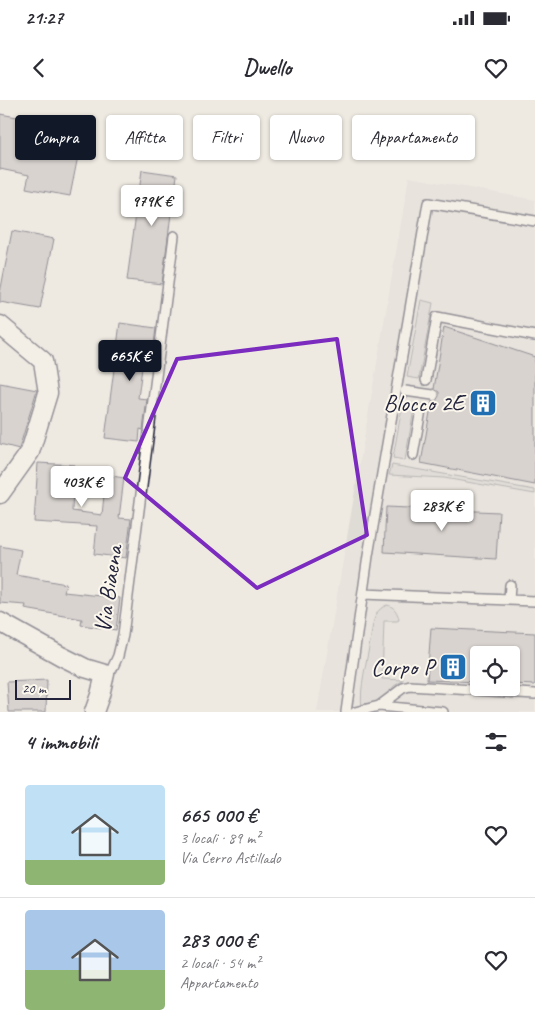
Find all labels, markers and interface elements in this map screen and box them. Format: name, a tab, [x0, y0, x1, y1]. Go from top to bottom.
text: 21:27	[25, 6, 63, 30]
icon: back	[25, 54, 53, 82]
text: Dwello	[244, 54, 291, 82]
icon: heart	[482, 54, 510, 82]
chip: Compra	[15, 115, 96, 160]
chip: Affitta	[106, 115, 183, 160]
chip: Filtri	[193, 115, 260, 160]
chip: Nuovo	[270, 115, 342, 160]
chip: Appartamento	[352, 115, 475, 160]
pin: 979K €	[111, 184, 193, 227]
text: 979K €	[132, 191, 172, 211]
pin: 665K €	[89, 340, 171, 382]
text: 665K €	[109, 346, 151, 366]
place label: Blocco 2E	[384, 388, 467, 418]
building icon: Blocco 2E	[468, 388, 498, 418]
pin: 403K €	[41, 466, 123, 508]
text: 403K €	[62, 472, 102, 492]
pin: 283K €	[401, 490, 483, 532]
text: 283K €	[422, 496, 462, 516]
street label: Via Biaena	[87, 542, 129, 634]
map controls	[470, 646, 520, 696]
button: locate	[470, 646, 520, 696]
place label: Corpo P	[371, 652, 437, 682]
building icon: Corpo P	[438, 652, 468, 682]
scale bar	[15, 677, 71, 700]
text: 20 m	[22, 680, 46, 697]
icon: filters	[482, 728, 510, 756]
text: 4 immobili	[25, 729, 97, 755]
text: 665 000 €	[180, 802, 257, 828]
icon: home	[65, 805, 125, 865]
icon: heart	[482, 821, 510, 849]
text: 3 locali · 89 m²	[180, 828, 260, 848]
text: Via Cerro Astillado	[180, 848, 281, 868]
text: 283 000 €	[180, 927, 256, 953]
icon: home	[65, 930, 125, 990]
icon: heart	[482, 946, 510, 974]
text: 2 locali · 54 m²	[180, 953, 260, 973]
text: Appartamento	[180, 973, 258, 993]

